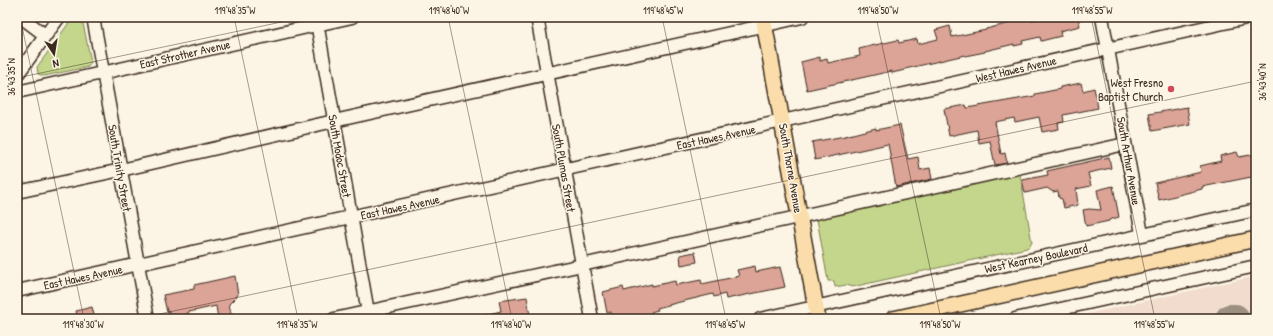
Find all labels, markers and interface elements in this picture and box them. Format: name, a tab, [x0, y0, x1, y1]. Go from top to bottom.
text: 119°48'35"W	[215, 4, 256, 17]
text: 119°48'40"W	[429, 4, 470, 17]
text: 119°48'45"W	[643, 4, 684, 17]
text: 119°48'50"W	[858, 4, 899, 17]
text: 119°48'55"W	[1072, 4, 1113, 17]
north arrow	[34, 34, 74, 74]
street label: East Strother Avenue	[138, 35, 232, 73]
street label: West Hawes Avenue	[974, 51, 1058, 87]
text: N	[52, 56, 60, 71]
text: 36°43'35"N	[5, 58, 18, 96]
text: 36°43'40"N	[1256, 63, 1269, 101]
place label: West Fresno Baptist Church	[1098, 74, 1163, 105]
marker: West Fresno Baptist Church	[1166, 84, 1176, 94]
street label: South Modoc Street	[324, 113, 356, 200]
street label: South Arthur Avenue	[1113, 116, 1145, 207]
street label: East Hawes Avenue	[675, 120, 757, 154]
street label: South Thorne Avenue	[775, 122, 807, 214]
street label: South Trinity Street	[104, 123, 136, 214]
street label: South Plumas Street	[548, 123, 580, 214]
street label: East Hawes Avenue	[359, 190, 441, 224]
street label: West Kearney Boulevard	[983, 239, 1089, 277]
street label: East Hawes Avenue	[42, 260, 124, 294]
text: 119°48'30"W	[62, 318, 104, 331]
text: 119°48'35"W	[277, 318, 318, 331]
text: 119°48'40"W	[491, 318, 532, 331]
text: 119°48'45"W	[705, 318, 746, 331]
text: 119°48'50"W	[920, 318, 961, 331]
text: 119°48'55"W	[1134, 318, 1175, 331]

